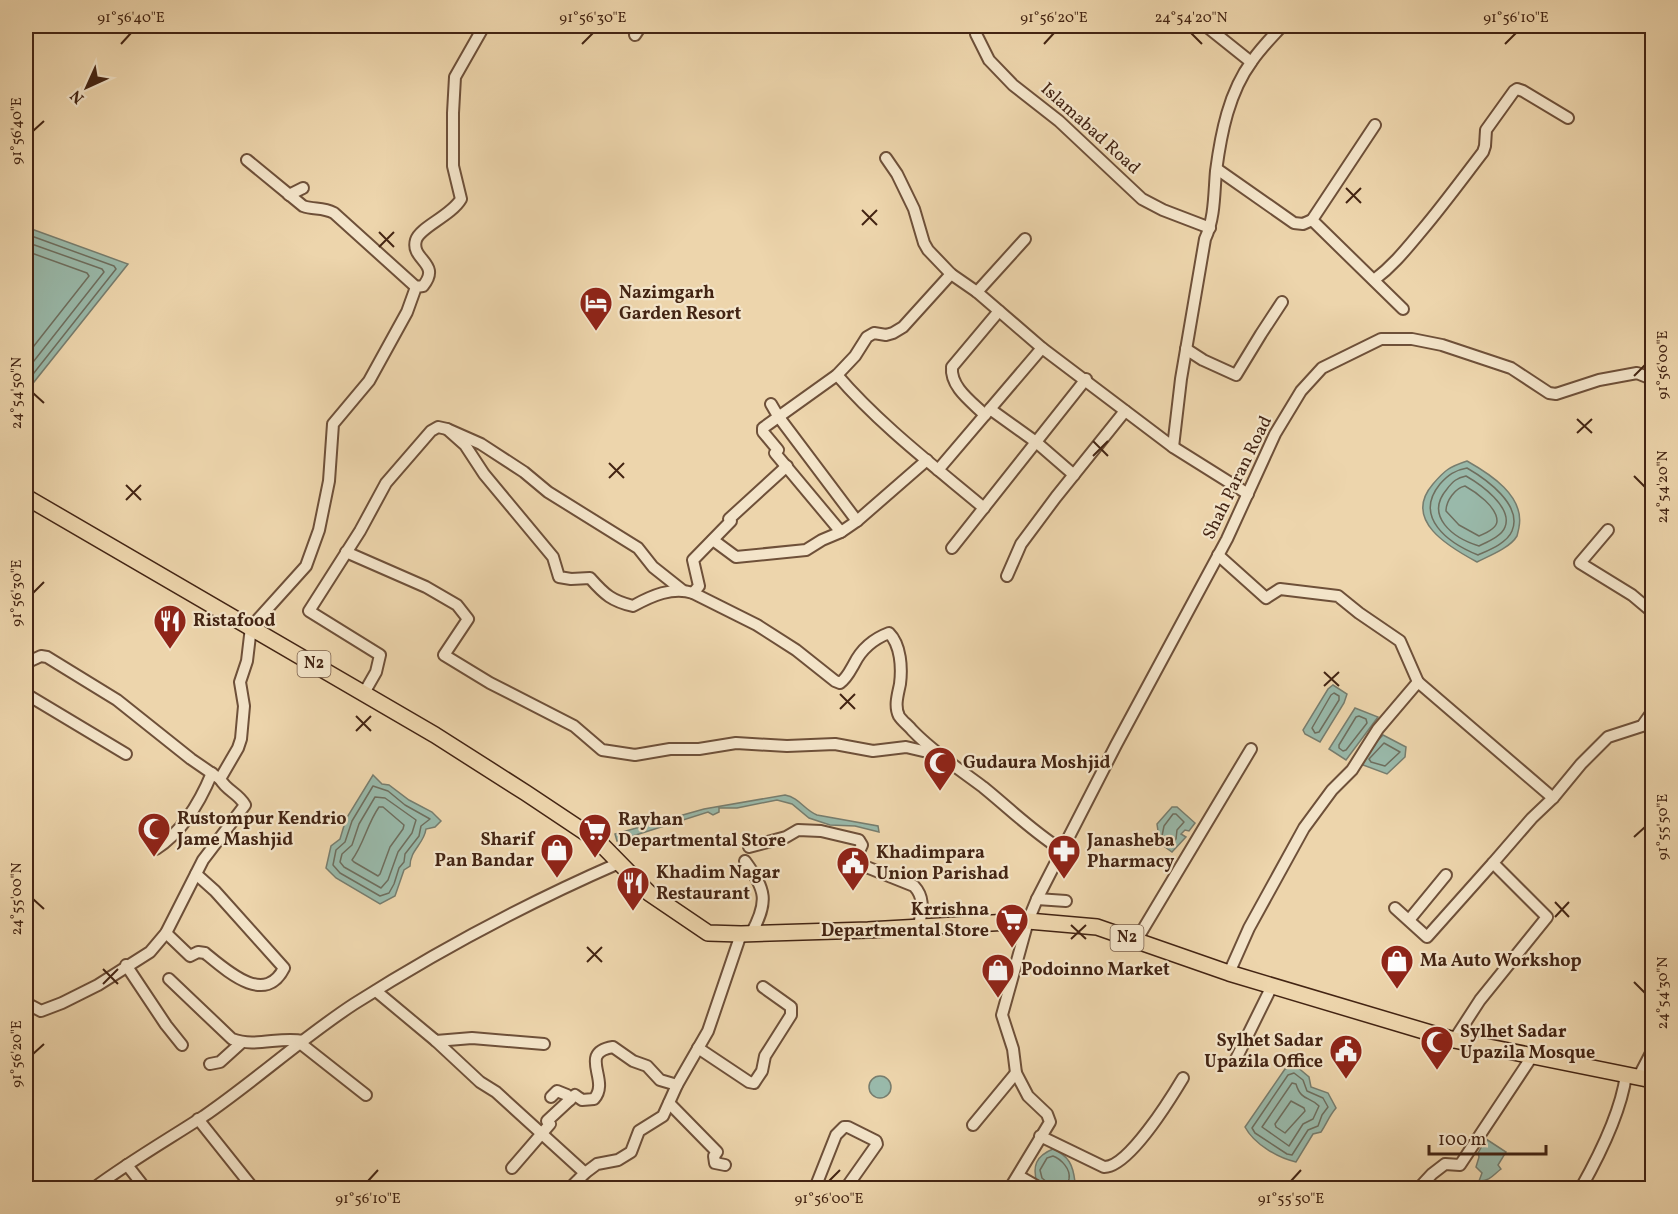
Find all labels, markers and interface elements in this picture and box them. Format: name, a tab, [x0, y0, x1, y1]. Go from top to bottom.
text: 91°56'40"E	[97, 8, 165, 29]
text: 91°56'30"E	[559, 8, 627, 29]
text: 91°56'20"E	[1020, 8, 1088, 29]
text: 24°54'20"N	[1154, 8, 1228, 29]
text: 91°56'10"E	[1483, 8, 1549, 29]
north arrow	[57, 57, 117, 117]
street label: Islamabad Road	[1035, 77, 1145, 181]
text: N	[66, 84, 90, 108]
text: 91°56'40"E	[7, 97, 28, 165]
place label: Nazimgarh Garden Resort	[619, 281, 741, 327]
hotel icon: Nazimgarh Garden Resort	[578, 285, 614, 332]
text: 91°56'00"E	[1653, 331, 1674, 399]
text: 24°54'50"N	[7, 357, 28, 429]
street label: Shah Paran Road	[1197, 412, 1279, 544]
text: 24°54'20"N	[1653, 450, 1674, 524]
text: 91°56'30"E	[7, 559, 28, 627]
restaurant icon: Ristafood	[152, 603, 188, 650]
place label: Ristafood	[193, 609, 275, 634]
road number: N2	[298, 651, 330, 677]
mosque icon: Gudaura Moshjid	[922, 745, 958, 792]
place label: Gudaura Moshjid	[963, 751, 1111, 776]
text: 91°55'50"E	[1653, 794, 1674, 860]
place label: Rustompur Kendrio Jame Mashjid	[176, 807, 347, 853]
place label: Rayhan Departmental Store	[618, 808, 786, 854]
mosque icon: Rustompur Kendrio Jame Mashjid	[136, 811, 172, 858]
supermarket icon: Rayhan Departmental Store	[577, 812, 613, 859]
place label: Sharif Pan Bandar	[434, 828, 536, 874]
place label: Janasheba Pharmacy	[1086, 829, 1175, 875]
shop icon: Sharif Pan Bandar	[539, 832, 575, 879]
pharmacy icon: Janasheba Pharmacy	[1046, 833, 1082, 880]
place label: Khadimpara Union Parishad	[876, 841, 1009, 887]
public building icon: Khadimpara Union Parishad	[835, 845, 871, 892]
place label: Khadim Nagar Restaurant	[656, 861, 781, 907]
text: 24°55'00"N	[7, 862, 28, 936]
restaurant icon: Khadim Nagar Restaurant	[615, 865, 651, 912]
place label: Krrishna Departmental Store	[821, 898, 989, 944]
supermarket icon: Krrishna Departmental Store	[994, 902, 1030, 949]
road number: N2	[1110, 925, 1144, 951]
shop icon: Ma Auto Workshop	[1379, 943, 1415, 990]
place label: Ma Auto Workshop	[1420, 949, 1582, 974]
shop icon: Podoinno Market	[980, 952, 1016, 999]
text: 24°54'30"N	[1653, 957, 1674, 1029]
place label: Podoinno Market	[1021, 958, 1170, 983]
text: 91°56'20"E	[7, 1020, 28, 1088]
place label: Sylhet Sadar Upazila Mosque	[1460, 1020, 1595, 1066]
mosque icon: Sylhet Sadar Upazila Mosque	[1419, 1024, 1455, 1071]
place label: Sylhet Sadar Upazila Office	[1204, 1029, 1323, 1075]
public building icon: Sylhet Sadar Upazila Office	[1328, 1033, 1364, 1080]
scale bar	[1429, 1118, 1546, 1156]
text: 100 m	[1438, 1128, 1487, 1153]
text: 91°56'10"E	[335, 1189, 401, 1210]
text: 91°56'00"E	[795, 1189, 863, 1210]
text: 91°55'50"E	[1258, 1189, 1324, 1210]

